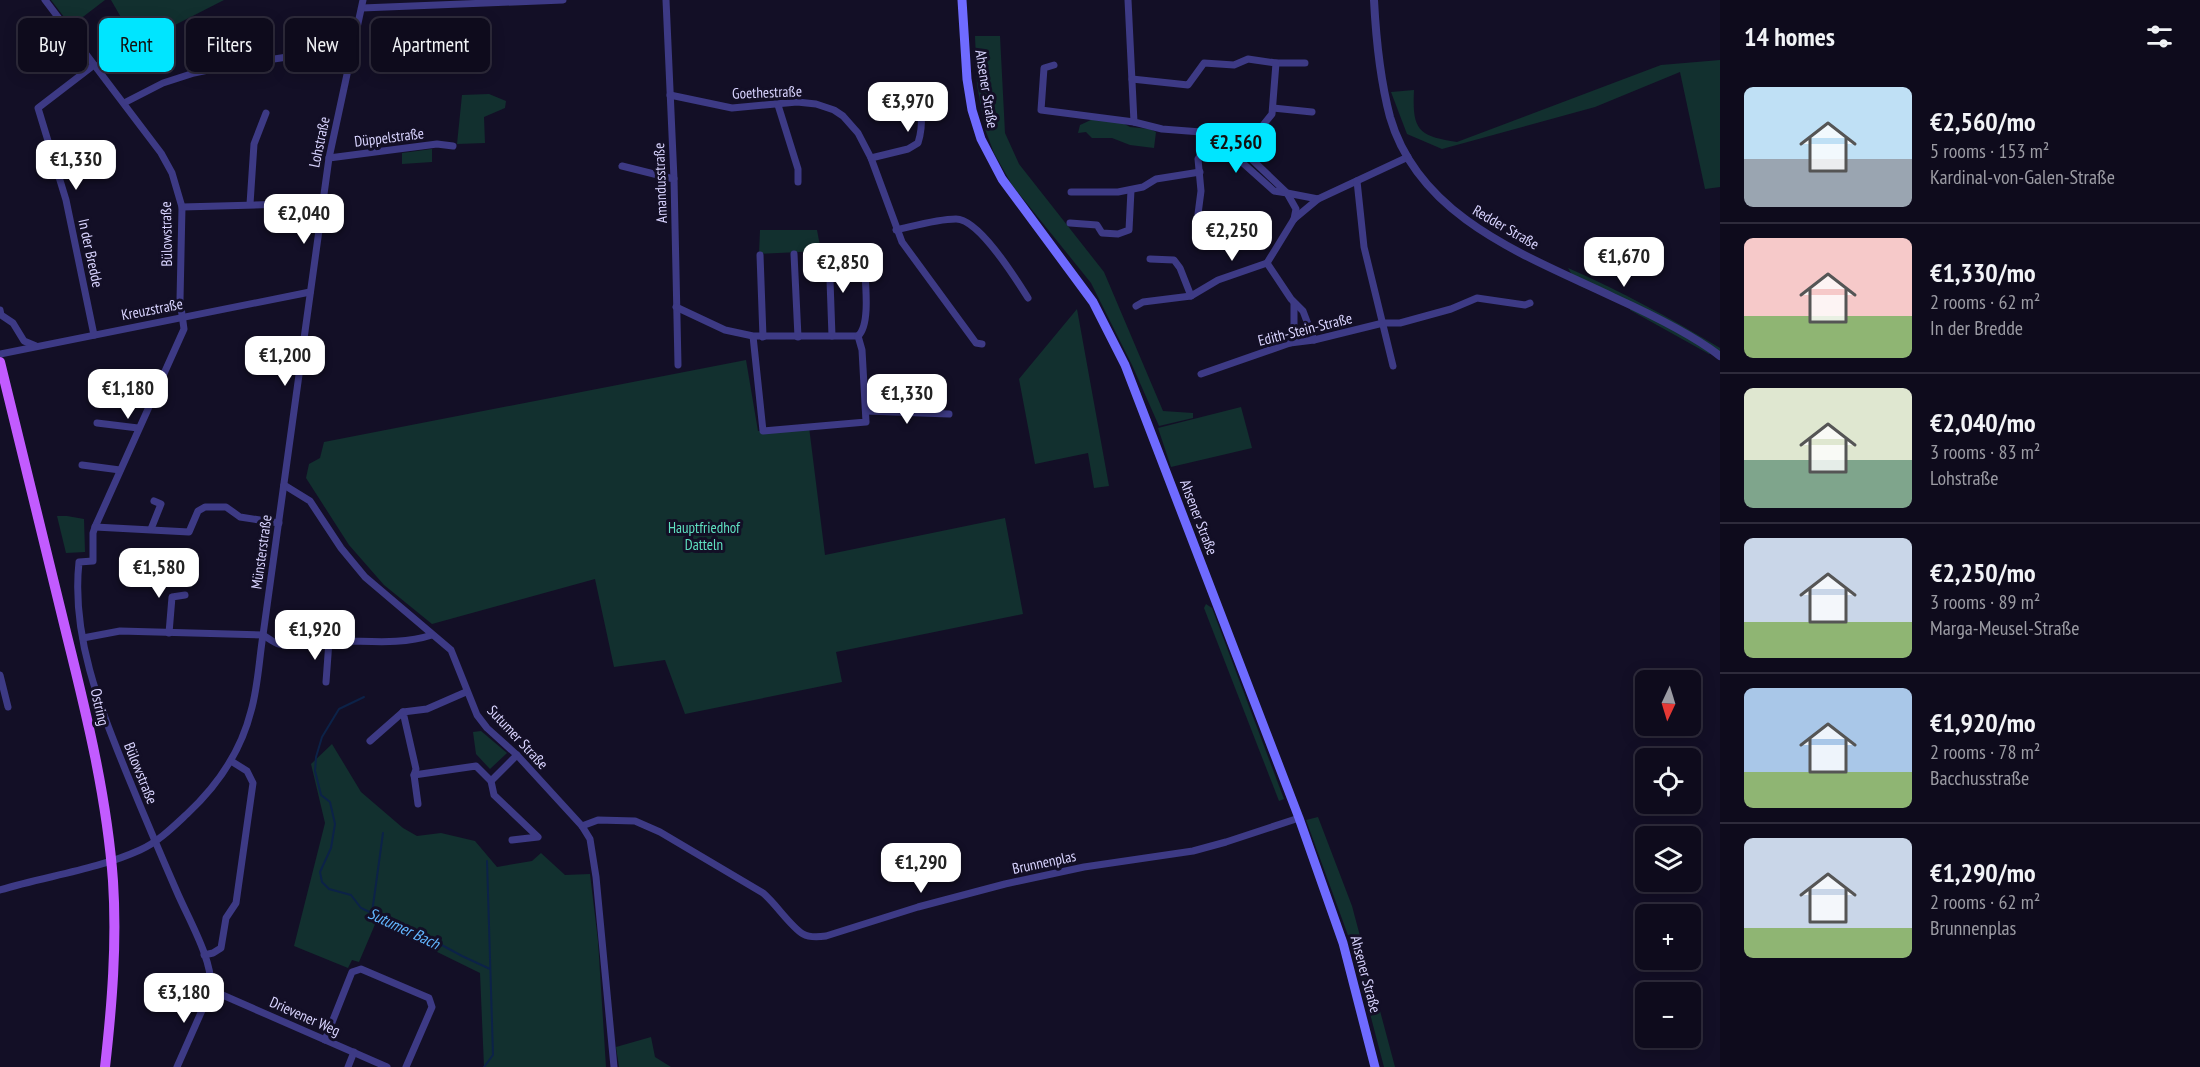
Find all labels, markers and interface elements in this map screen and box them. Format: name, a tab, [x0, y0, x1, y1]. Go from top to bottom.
chip: Buy	[18, 18, 87, 72]
chip: Rent	[99, 18, 174, 72]
chip: Filters	[186, 18, 273, 72]
chip: New	[285, 18, 359, 72]
chip: Apartment	[371, 18, 490, 72]
text: 14 homes	[1744, 20, 1835, 53]
icon: filters	[2143, 20, 2176, 53]
street label: Ahsener Straße	[971, 48, 1003, 130]
street label: Goethestraße	[732, 81, 802, 103]
pin: €3,970	[859, 82, 957, 133]
text: €3,970	[882, 88, 934, 114]
text: €2,560/mo	[1930, 105, 2036, 138]
icon: home	[1792, 111, 1864, 183]
street label: Lohstraße	[304, 115, 334, 169]
street label: Düppelstraße	[353, 123, 425, 151]
pin: €2,560	[1187, 123, 1285, 174]
text: €2,560	[1210, 129, 1262, 155]
text: 5 rooms · 153 m²	[1930, 138, 2049, 164]
pin: €1,330	[27, 140, 125, 191]
street label: Amandusstraße	[649, 143, 671, 223]
text: €1,330	[50, 146, 102, 172]
text: Kardinal-von-Galen-Straße	[1930, 164, 2115, 190]
pin: €2,040	[255, 194, 353, 245]
text: €2,040	[278, 200, 330, 226]
street label: Redder Straße	[1469, 200, 1543, 254]
street label: Bülowstraße	[156, 201, 176, 267]
pin: €2,250	[1183, 211, 1281, 262]
street label: In der Bredde	[74, 217, 108, 289]
text: €2,250	[1206, 217, 1258, 243]
pin: €1,670	[1575, 237, 1673, 288]
pin: €2,850	[794, 243, 892, 294]
text: €1,670	[1598, 243, 1650, 269]
text: €2,850	[817, 249, 869, 275]
text: €1,330/mo	[1930, 256, 2036, 289]
icon: home	[1792, 262, 1864, 334]
text: 2 rooms · 62 m²	[1930, 289, 2040, 315]
street label: Kreuzstraße	[120, 294, 184, 324]
street label: Edith-Stein-Straße	[1256, 308, 1354, 350]
text: In der Bredde	[1930, 315, 2023, 341]
pin: €1,200	[236, 336, 334, 387]
text: €1,200	[259, 342, 311, 368]
pin: €1,180	[79, 369, 177, 420]
pin: €1,330	[858, 374, 956, 425]
text: €1,180	[102, 375, 154, 401]
text: €1,330	[881, 380, 933, 406]
text: €2,040/mo	[1930, 406, 2036, 439]
icon: home	[1792, 412, 1864, 484]
text: 3 rooms · 83 m²	[1930, 439, 2040, 465]
text: Lohstraße	[1930, 465, 1999, 491]
street label: Ahsener Straße	[1176, 477, 1222, 557]
street label: Münsterstraße	[246, 514, 276, 590]
park label: Hauptfriedhof Datteln	[668, 518, 741, 554]
pin: €1,580	[110, 548, 208, 599]
text: €1,580	[133, 554, 185, 580]
text: €2,250/mo	[1930, 556, 2036, 589]
icon: home	[1792, 562, 1864, 634]
text: 3 rooms · 89 m²	[1930, 589, 2040, 615]
pin: €1,920	[266, 610, 364, 661]
text: Marga-Meusel-Straße	[1930, 615, 2079, 641]
text: €1,920	[289, 616, 341, 642]
north arrow	[1635, 670, 1701, 736]
map controls	[1635, 670, 1701, 1048]
street label: Ostring	[86, 686, 114, 728]
street label: Sutumer Straße	[483, 701, 553, 773]
text: €1,920/mo	[1930, 706, 2036, 739]
icon: home	[1792, 712, 1864, 784]
street label: Bülowstraße	[120, 739, 162, 807]
text: 2 rooms · 78 m²	[1930, 739, 2040, 765]
button: locate	[1635, 748, 1701, 814]
text: Bacchusstraße	[1930, 765, 2029, 791]
button: layers	[1635, 826, 1701, 892]
pin: €1,290	[872, 843, 970, 894]
street label: Brunnenplas	[1010, 846, 1078, 878]
text: €1,290	[895, 849, 947, 875]
text: €1,290/mo	[1930, 856, 2036, 889]
icon: home	[1792, 862, 1864, 934]
text: 2 rooms · 62 m²	[1930, 889, 2040, 915]
water label: Sutumer Bach	[365, 903, 444, 954]
button: +	[1635, 904, 1701, 970]
text: Brunnenplas	[1930, 915, 2016, 941]
street label: Ahsener Straße	[1347, 933, 1385, 1015]
pin: €3,180	[135, 973, 233, 1024]
text: €3,180	[158, 979, 210, 1005]
button: −	[1635, 982, 1701, 1048]
street label: Drievener Weg	[267, 992, 343, 1040]

